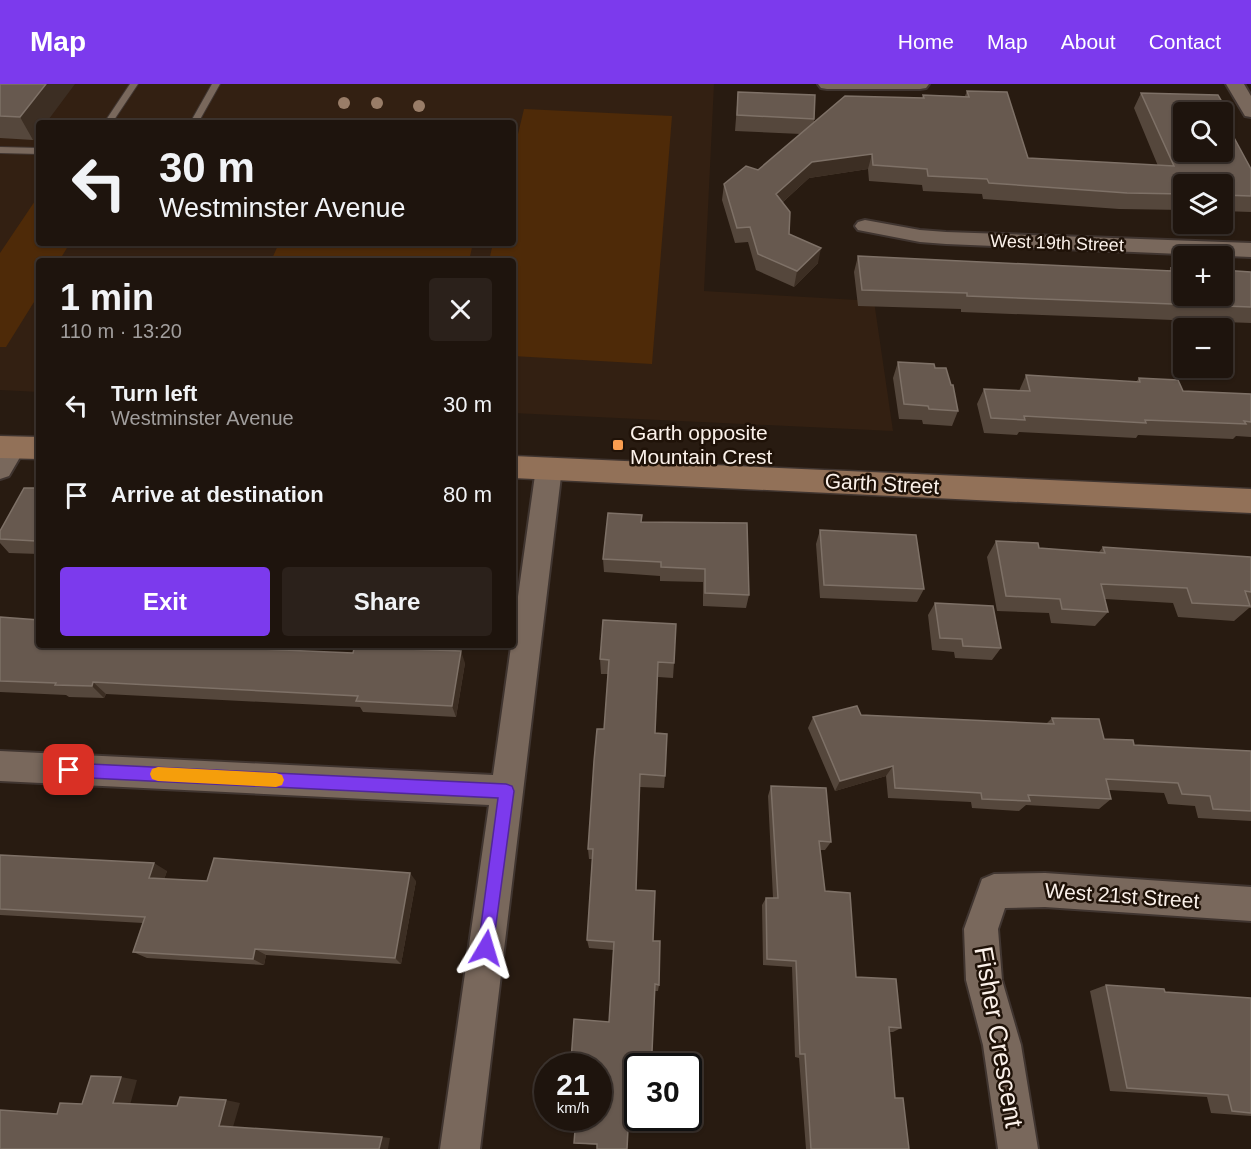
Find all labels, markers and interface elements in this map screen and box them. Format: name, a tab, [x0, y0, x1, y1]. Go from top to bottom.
text: Map	[30, 26, 86, 57]
text: Home	[898, 30, 954, 53]
text: Map	[987, 30, 1028, 53]
text: About	[1061, 30, 1116, 53]
text: Contact	[1149, 30, 1221, 53]
map controls	[1173, 102, 1233, 378]
button: search	[1173, 102, 1233, 162]
icon: left	[60, 144, 138, 222]
text: 30 m	[159, 144, 255, 191]
button: layers	[1173, 174, 1233, 234]
text: Westminster Avenue	[159, 193, 406, 223]
street label: West 19th Street	[990, 231, 1124, 255]
button: +	[1173, 246, 1233, 306]
text: 1 min	[60, 277, 154, 318]
button: close	[429, 278, 492, 341]
button: −	[1173, 318, 1233, 378]
text: 110 m · 13:20	[60, 320, 182, 342]
text: Turn left	[111, 381, 197, 406]
icon: left	[60, 389, 93, 422]
text: 30 m	[443, 392, 492, 417]
text: Westminster Avenue	[111, 407, 294, 429]
place label: Garth opposite Mountain Crest	[630, 421, 773, 468]
marker: Garth opposite Mountain Crest	[611, 438, 625, 452]
street label: Garth Street	[824, 469, 940, 498]
icon: arrive	[60, 479, 93, 512]
text: Arrive at destination	[111, 482, 324, 507]
text: 80 m	[443, 482, 492, 507]
button: Exit	[60, 567, 270, 636]
button: Share	[282, 567, 492, 636]
pin	[43, 744, 94, 795]
icon: arrive	[52, 753, 85, 786]
street label: West 21st Street	[1044, 879, 1200, 912]
position arrow	[454, 916, 518, 980]
street label: Fisher Crescent	[968, 944, 1030, 1131]
speed limit sign: 30	[624, 1053, 702, 1131]
text: 21	[556, 1068, 590, 1101]
text: km/h	[557, 1099, 589, 1116]

